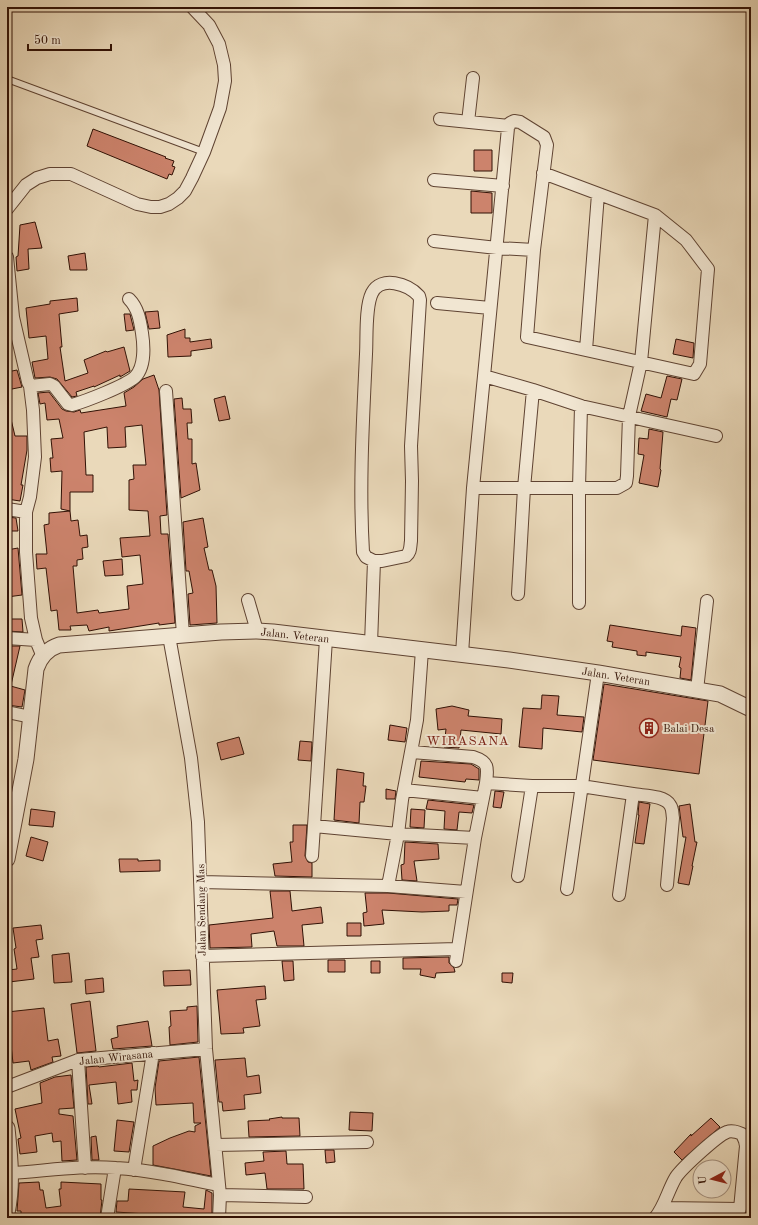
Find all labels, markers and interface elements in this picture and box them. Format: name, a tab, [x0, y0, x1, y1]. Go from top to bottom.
scale bar	[28, 26, 111, 52]
text: 50 m	[34, 34, 61, 47]
street label: Jalan. Veteran	[260, 627, 330, 646]
street label: Jalan. Veteran	[581, 667, 651, 688]
building icon: Balai Desa	[638, 717, 660, 739]
place label: Balai Desa	[663, 724, 715, 735]
district label: WIRASANA	[426, 735, 510, 748]
street label: Jalan Sendang Mas	[196, 864, 209, 956]
street label: Jalan Wirasana	[79, 1049, 154, 1068]
north arrow	[692, 1159, 732, 1199]
text: U	[698, 1175, 710, 1185]

